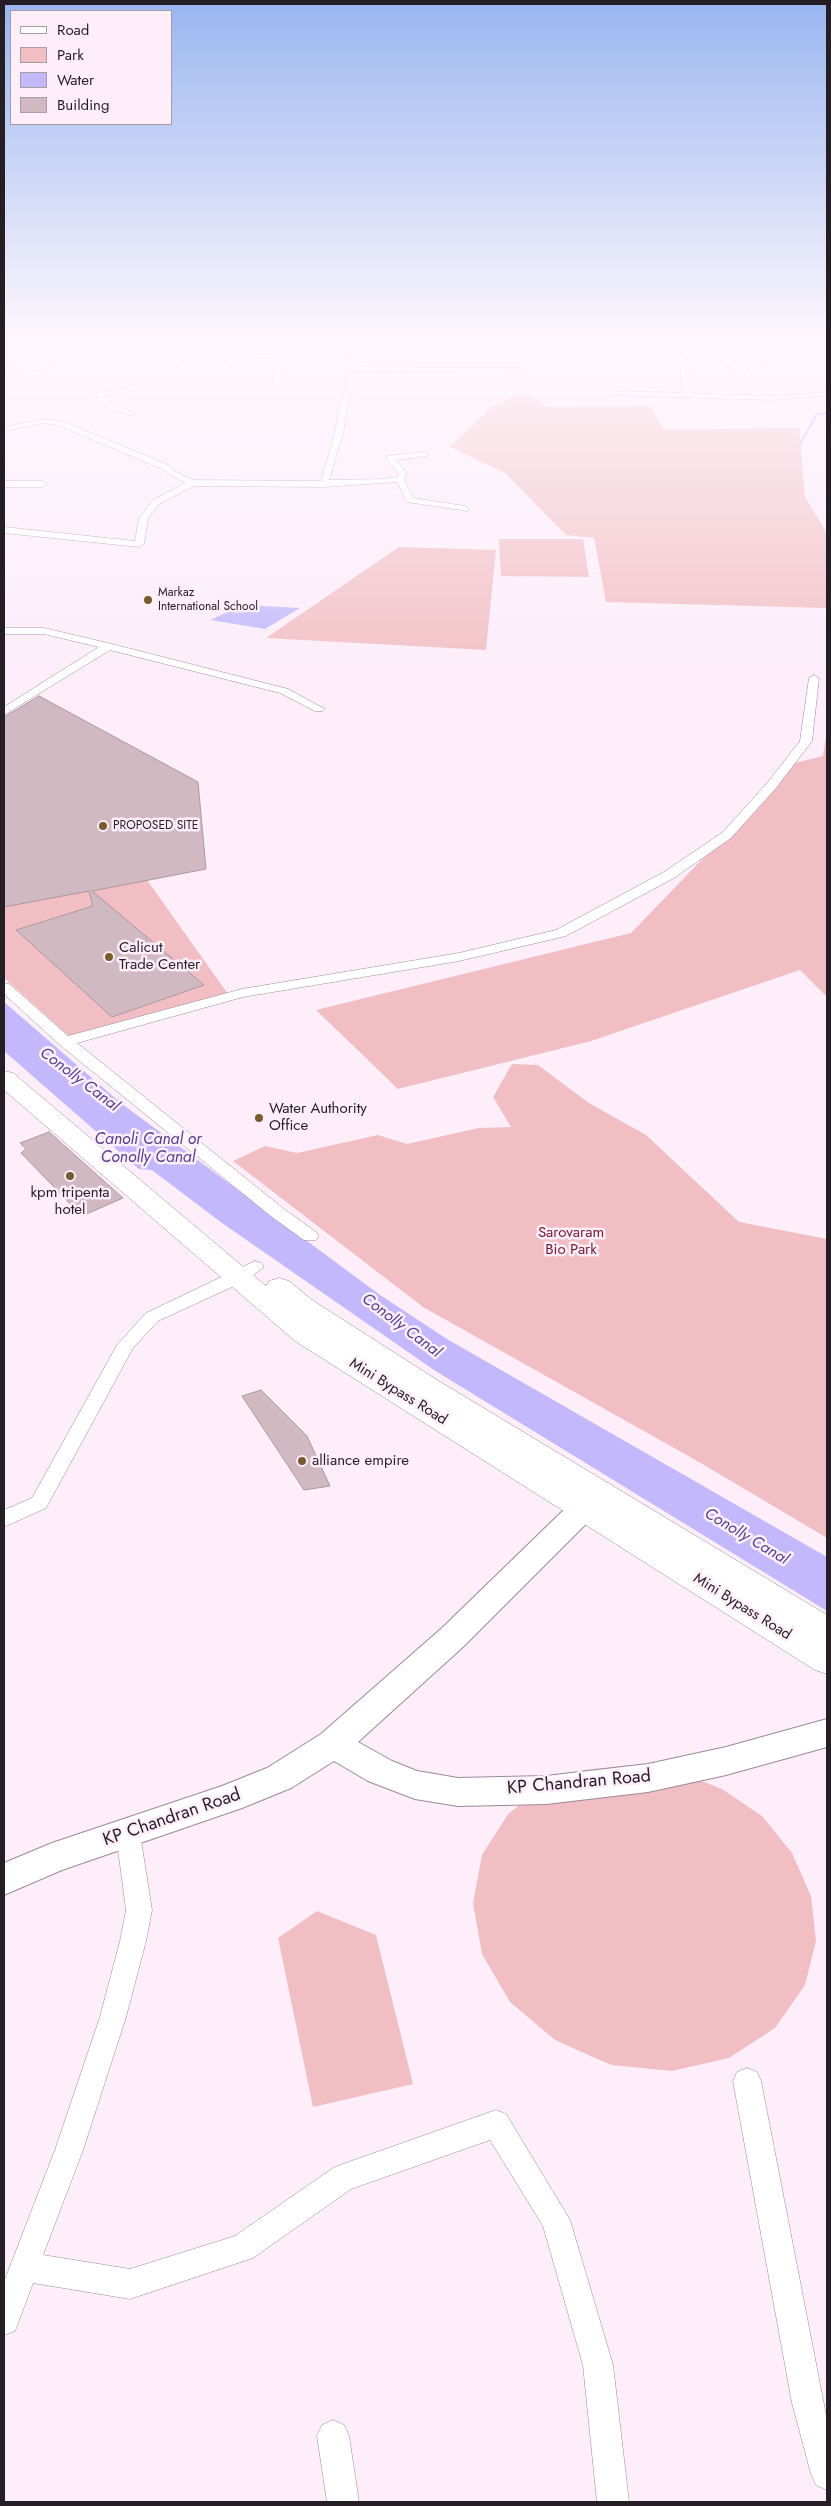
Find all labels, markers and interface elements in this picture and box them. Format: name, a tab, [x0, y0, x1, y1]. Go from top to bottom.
legend	[10, 10, 172, 125]
text: Road	[57, 19, 89, 41]
text: Park	[57, 44, 84, 66]
text: Water	[57, 69, 94, 91]
text: Building	[57, 94, 109, 116]
place label: Markaz International School	[158, 586, 258, 614]
marker: Markaz International School	[142, 594, 154, 606]
place label: PROPOSED SITE	[113, 819, 198, 833]
marker: PROPOSED SITE	[97, 820, 109, 832]
place label: Calicut Trade Center	[119, 939, 200, 974]
marker: Calicut Trade Center	[103, 951, 115, 963]
water label: Conolly Canal	[35, 1044, 123, 1116]
place label: Water Authority Office	[269, 1100, 367, 1135]
marker: Water Authority Office	[253, 1112, 265, 1124]
water label: Canoli Canal or Conolly Canal	[94, 1130, 202, 1168]
marker: kpm tripenta hotel	[64, 1170, 76, 1182]
place label: kpm tripenta hotel	[31, 1184, 109, 1219]
park label: Sarovaram Bio Park	[538, 1224, 604, 1259]
water label: Conolly Canal	[357, 1290, 445, 1362]
street label: Mini Bypass Road	[346, 1355, 450, 1429]
place label: alliance empire	[312, 1452, 409, 1470]
marker: alliance empire	[296, 1455, 308, 1467]
water label: Conolly Canal	[701, 1504, 791, 1570]
street label: Mini Bypass Road	[690, 1570, 794, 1644]
street label: KP Chandran Road	[506, 1766, 652, 1800]
street label: KP Chandran Road	[100, 1784, 244, 1852]

